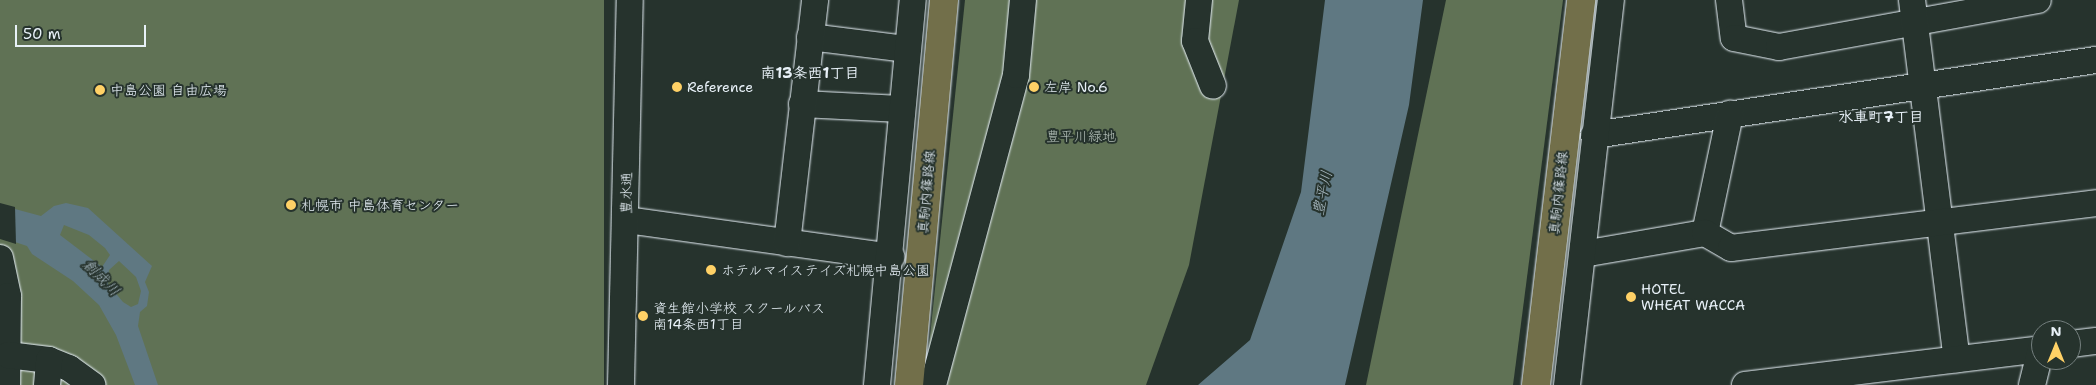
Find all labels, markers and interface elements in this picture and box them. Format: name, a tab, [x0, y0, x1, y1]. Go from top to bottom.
scale bar	[18, 15, 149, 47]
text: 50 m	[23, 24, 61, 44]
district label: 南13条西1丁目	[761, 65, 859, 83]
place label: Reference	[687, 79, 753, 95]
place label: 左岸 No.6	[1044, 79, 1108, 95]
marker: Reference	[671, 81, 683, 93]
marker: 左岸 No.6	[1028, 81, 1040, 93]
place label: 中島公園 自由広場	[110, 82, 227, 98]
marker: 中島公園 自由広場	[94, 84, 106, 96]
district label: 水車町7丁目	[1838, 109, 1924, 127]
park label: 豊平川緑地	[1046, 128, 1116, 144]
street label: 真駒内篠路線	[914, 149, 938, 235]
street label: 真駒内篠路線	[1545, 150, 1571, 236]
water label: 豊平川	[1310, 169, 1336, 217]
street label: 豊水通	[617, 172, 635, 214]
place label: 札幌市 中島体育センター	[301, 197, 460, 213]
marker: 札幌市 中島体育センター	[285, 199, 297, 211]
water label: 創成川	[79, 256, 123, 300]
place label: ホテルマイステイズ札幌中島公園	[721, 262, 931, 278]
marker: ホテルマイステイズ札幌中島公園	[705, 264, 717, 276]
place label: HOTEL WHEAT WACCA	[1641, 281, 1745, 314]
marker: HOTEL WHEAT WACCA	[1625, 291, 1637, 303]
place label: 資生館小学校 スクールバス 南14条西1丁目	[653, 300, 826, 332]
marker: 資生館小学校 スクールバス 南14条西1丁目	[637, 310, 649, 322]
north arrow	[2031, 320, 2081, 370]
text: N	[2050, 322, 2062, 340]

